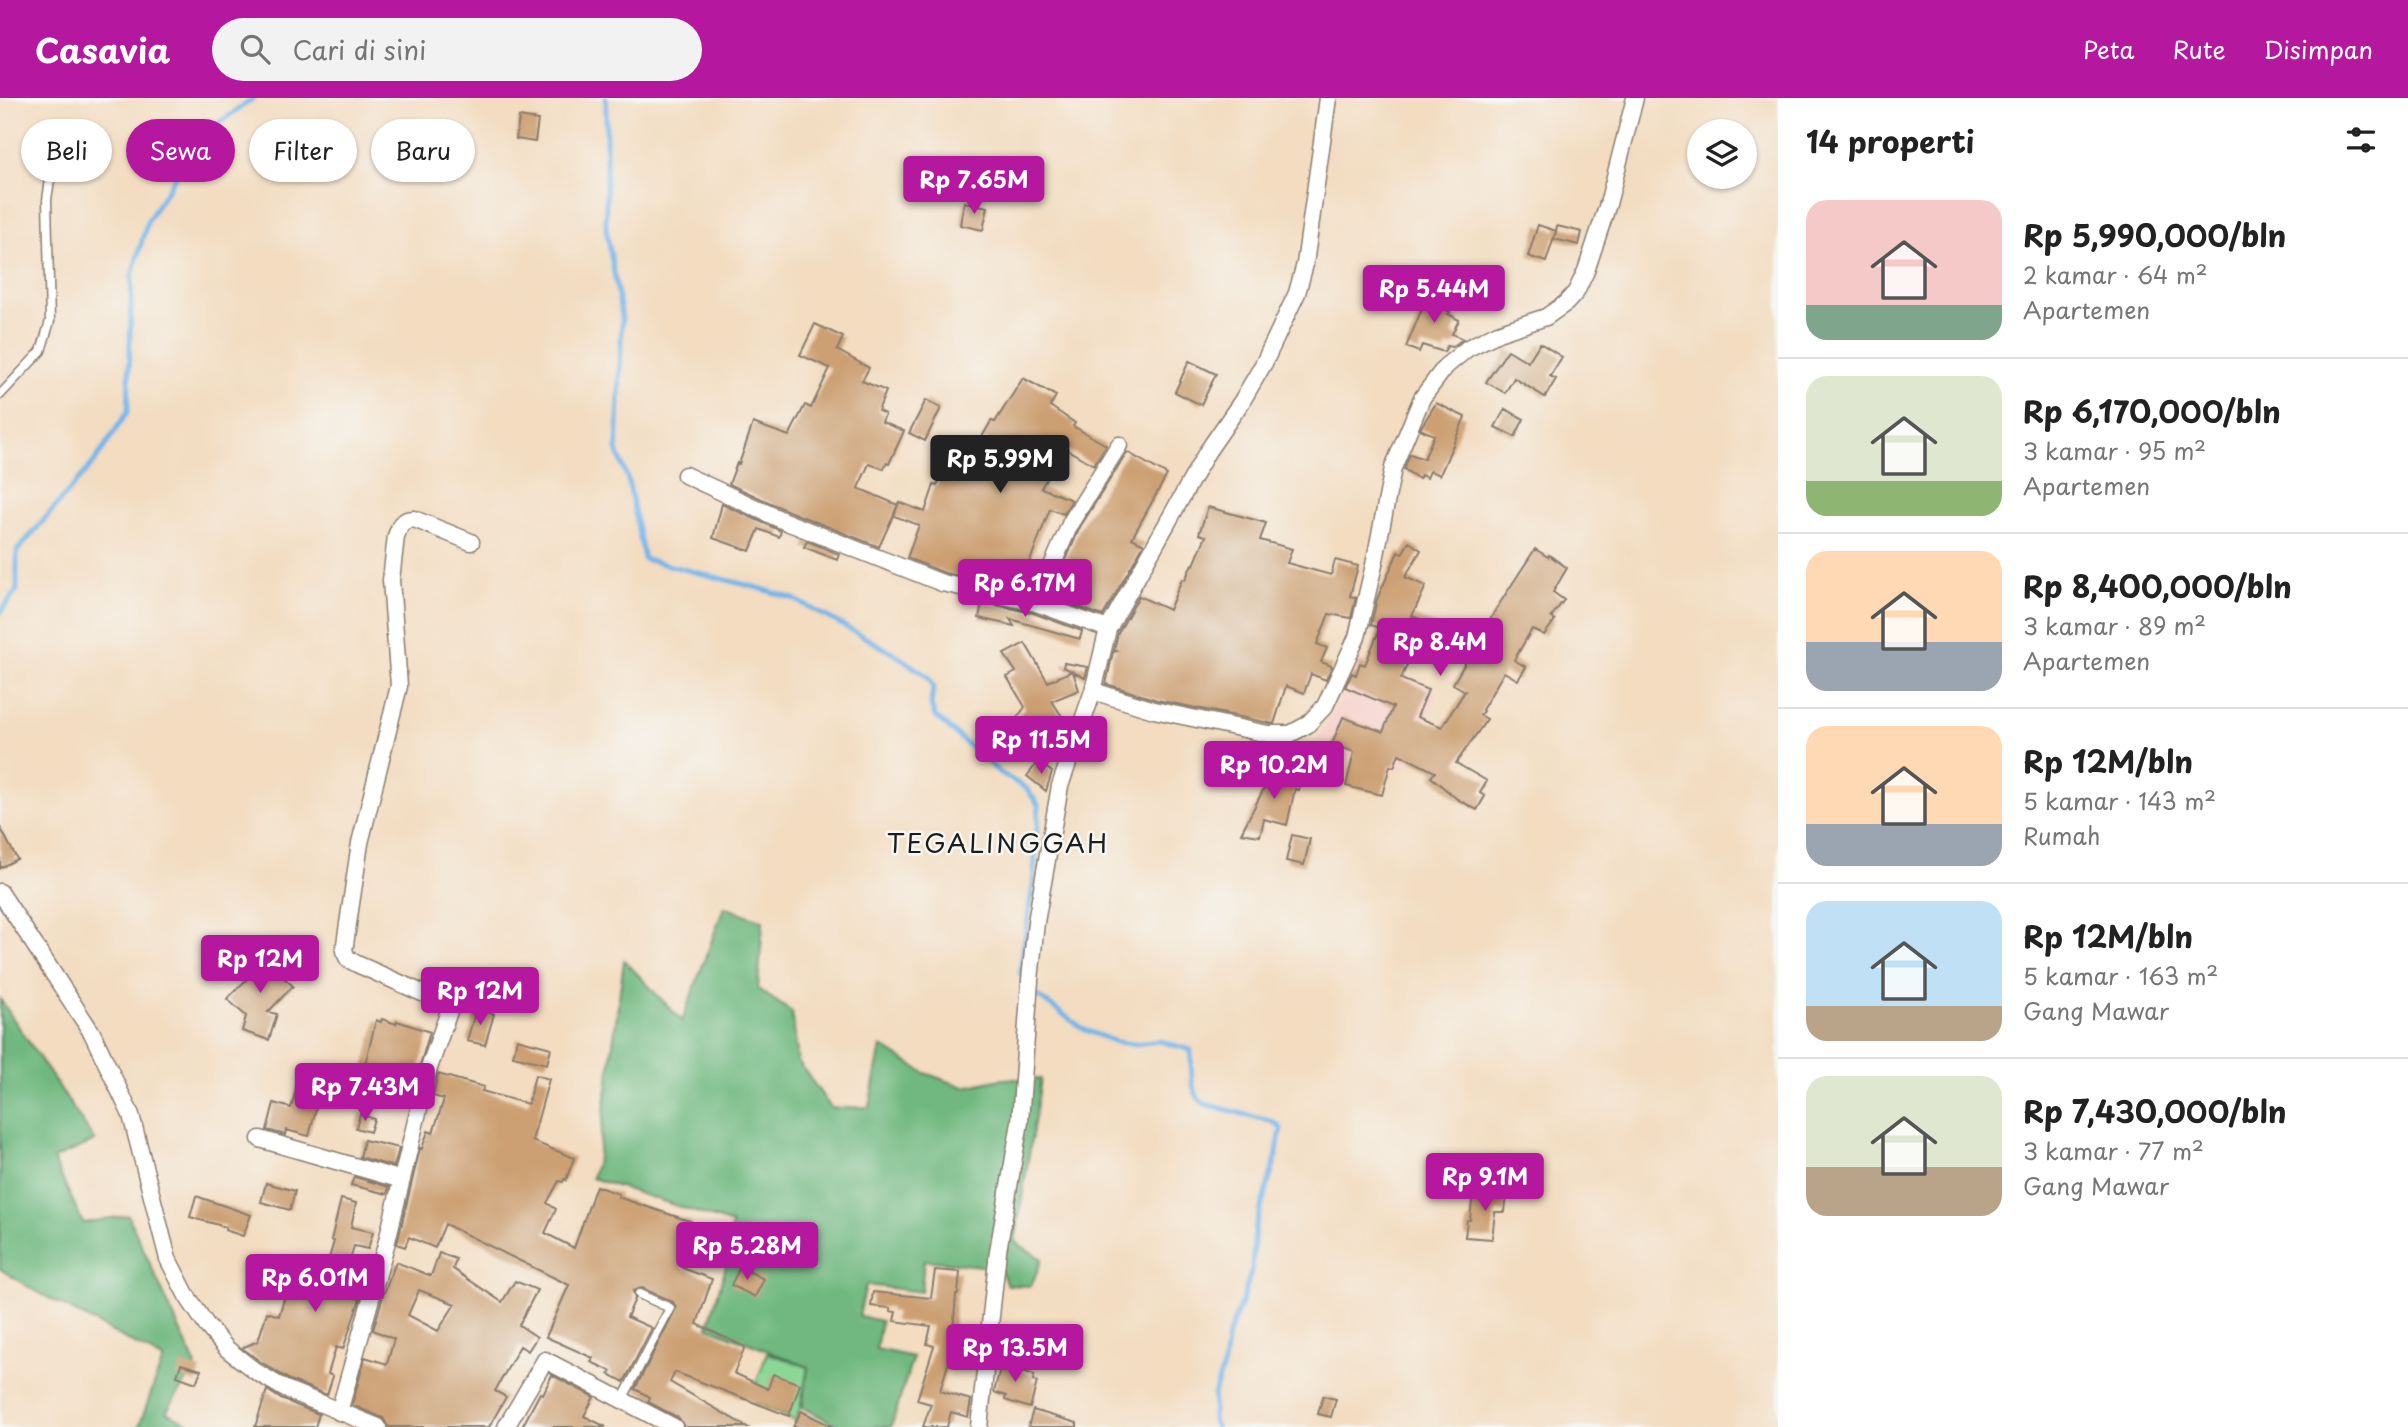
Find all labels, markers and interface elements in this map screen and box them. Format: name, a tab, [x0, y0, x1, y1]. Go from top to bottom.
search box	[212, 18, 702, 81]
text: Casavia	[35, 24, 170, 74]
icon: search	[236, 30, 274, 68]
text: Cari di sini	[292, 30, 426, 69]
text: Peta	[2083, 31, 2135, 67]
text: Rute	[2173, 31, 2225, 67]
text: Disimpan	[2263, 31, 2373, 67]
text: 14 properti	[1806, 118, 1974, 163]
chip: Beli	[21, 119, 112, 182]
chip: Sewa	[126, 119, 235, 182]
chip: Filter	[249, 119, 357, 182]
chip: Baru	[371, 119, 475, 182]
map controls	[1687, 119, 1757, 189]
button: layers	[1687, 119, 1757, 189]
icon: filters	[2342, 121, 2380, 159]
pin: Rp 7.65M	[902, 156, 1046, 216]
text: Rp 7.65M	[919, 161, 1029, 196]
text: Rp 5,990,000/bln	[2023, 212, 2286, 257]
icon: home	[1862, 228, 1946, 312]
text: 2 kamar · 64 m²	[2023, 257, 2208, 292]
pin: Rp 5.44M	[1362, 266, 1506, 325]
text: Rp 5.44M	[1379, 270, 1489, 305]
text: Apartemen	[2023, 292, 2150, 327]
text: Rp 6,170,000/bln	[2023, 388, 2281, 433]
icon: home	[1862, 404, 1946, 488]
text: 3 kamar · 95 m²	[2023, 433, 2206, 468]
pin: Rp 5.99M	[928, 436, 1072, 495]
text: Rp 5.99M	[946, 440, 1054, 475]
text: Apartemen	[2023, 468, 2150, 503]
pin: Rp 6.17M	[953, 560, 1097, 619]
text: Rp 8,400,000/bln	[2023, 563, 2292, 608]
text: Rp 6.17M	[974, 564, 1076, 599]
icon: home	[1862, 579, 1946, 663]
text: 3 kamar · 89 m²	[2023, 608, 2206, 643]
pin: Rp 8.4M	[1375, 618, 1505, 678]
text: Rp 8.4M	[1393, 623, 1487, 658]
text: Apartemen	[2023, 643, 2150, 678]
pin: Rp 11.5M	[969, 716, 1113, 776]
text: Rp 11.5M	[991, 721, 1091, 756]
text: Rp 12M/bln	[2023, 738, 2193, 783]
pin: Rp 10.2M	[1202, 742, 1346, 801]
text: Rp 10.2M	[1220, 746, 1328, 781]
icon: home	[1862, 754, 1946, 838]
text: 5 kamar · 143 m²	[2023, 783, 2216, 818]
text: Rumah	[2023, 818, 2100, 853]
district label: TEGALINGGAH	[887, 823, 1109, 862]
text: Rp 12M/bln	[2023, 913, 2193, 958]
icon: home	[1862, 929, 1946, 1013]
pin: Rp 12M	[203, 936, 317, 995]
text: Rp 12M	[217, 940, 303, 975]
text: 5 kamar · 163 m²	[2023, 958, 2218, 993]
pin: Rp 12M	[423, 968, 537, 1027]
text: Rp 12M	[437, 972, 523, 1007]
text: Gang Mawar	[2023, 993, 2169, 1028]
pin: Rp 7.43M	[293, 1063, 437, 1123]
text: Rp 7.43M	[311, 1068, 419, 1103]
text: Rp 7,430,000/bln	[2023, 1088, 2286, 1133]
icon: home	[1862, 1104, 1946, 1188]
text: 3 kamar · 77 m²	[2023, 1133, 2204, 1168]
pin: Rp 9.1M	[1420, 1154, 1550, 1213]
text: Rp 9.1M	[1442, 1158, 1528, 1193]
text: Gang Mawar	[2023, 1168, 2169, 1203]
pin: Rp 5.28M	[675, 1222, 819, 1282]
text: Rp 5.28M	[692, 1227, 802, 1262]
pin: Rp 6.01M	[243, 1254, 387, 1314]
text: Rp 6.01M	[261, 1259, 369, 1294]
pin: Rp 13.5M	[943, 1324, 1087, 1384]
text: Rp 13.5M	[962, 1329, 1068, 1364]

